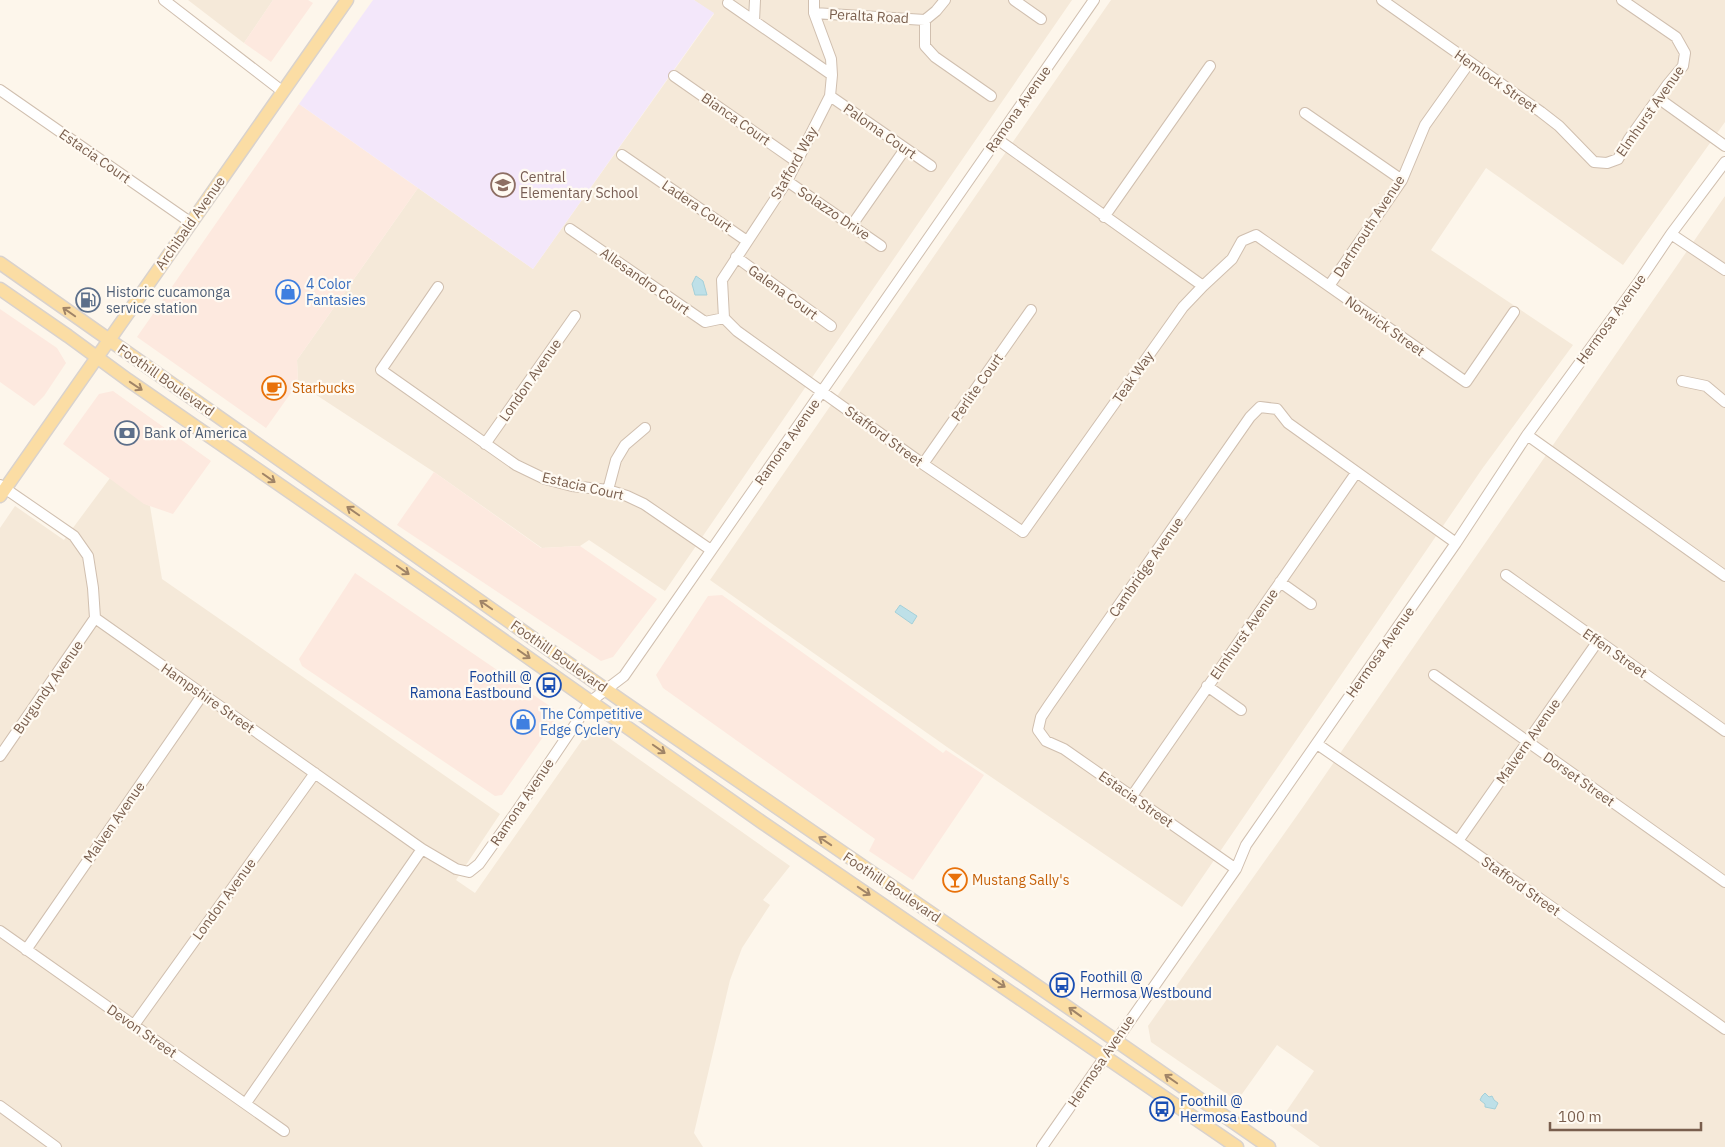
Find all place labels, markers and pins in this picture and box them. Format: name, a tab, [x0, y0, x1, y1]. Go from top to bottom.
place label: Central Elementary School	[520, 168, 638, 202]
school or university icon: Central Elementary School	[490, 172, 516, 198]
place label: 4 Color Fantasies	[306, 275, 366, 309]
shop icon: 4 Color Fantasies	[275, 279, 301, 305]
place label: Historic cucamonga service station	[106, 283, 231, 317]
fuel station icon: Historic cucamonga service station	[75, 287, 101, 313]
cafe icon: Starbucks	[261, 375, 287, 401]
place label: Starbucks	[292, 379, 355, 397]
bank icon: Bank of America	[114, 420, 140, 446]
place label: Bank of America	[144, 424, 247, 442]
place label: Foothill @ Ramona Eastbound	[410, 668, 532, 702]
bus stop icon: Foothill @ Ramona Eastbound	[536, 672, 562, 698]
place label: The Competitive Edge Cyclery	[540, 705, 643, 739]
shop icon: The Competitive Edge Cyclery	[510, 709, 536, 735]
bar icon: Mustang Sally's	[942, 867, 968, 893]
place label: Mustang Sally's	[972, 871, 1070, 889]
place label: Foothill @ Hermosa Westbound	[1080, 968, 1212, 1002]
bus stop icon: Foothill @ Hermosa Westbound	[1049, 972, 1075, 998]
place label: Foothill @ Hermosa Eastbound	[1180, 1092, 1308, 1126]
bus stop icon: Foothill @ Hermosa Eastbound	[1149, 1096, 1175, 1122]

